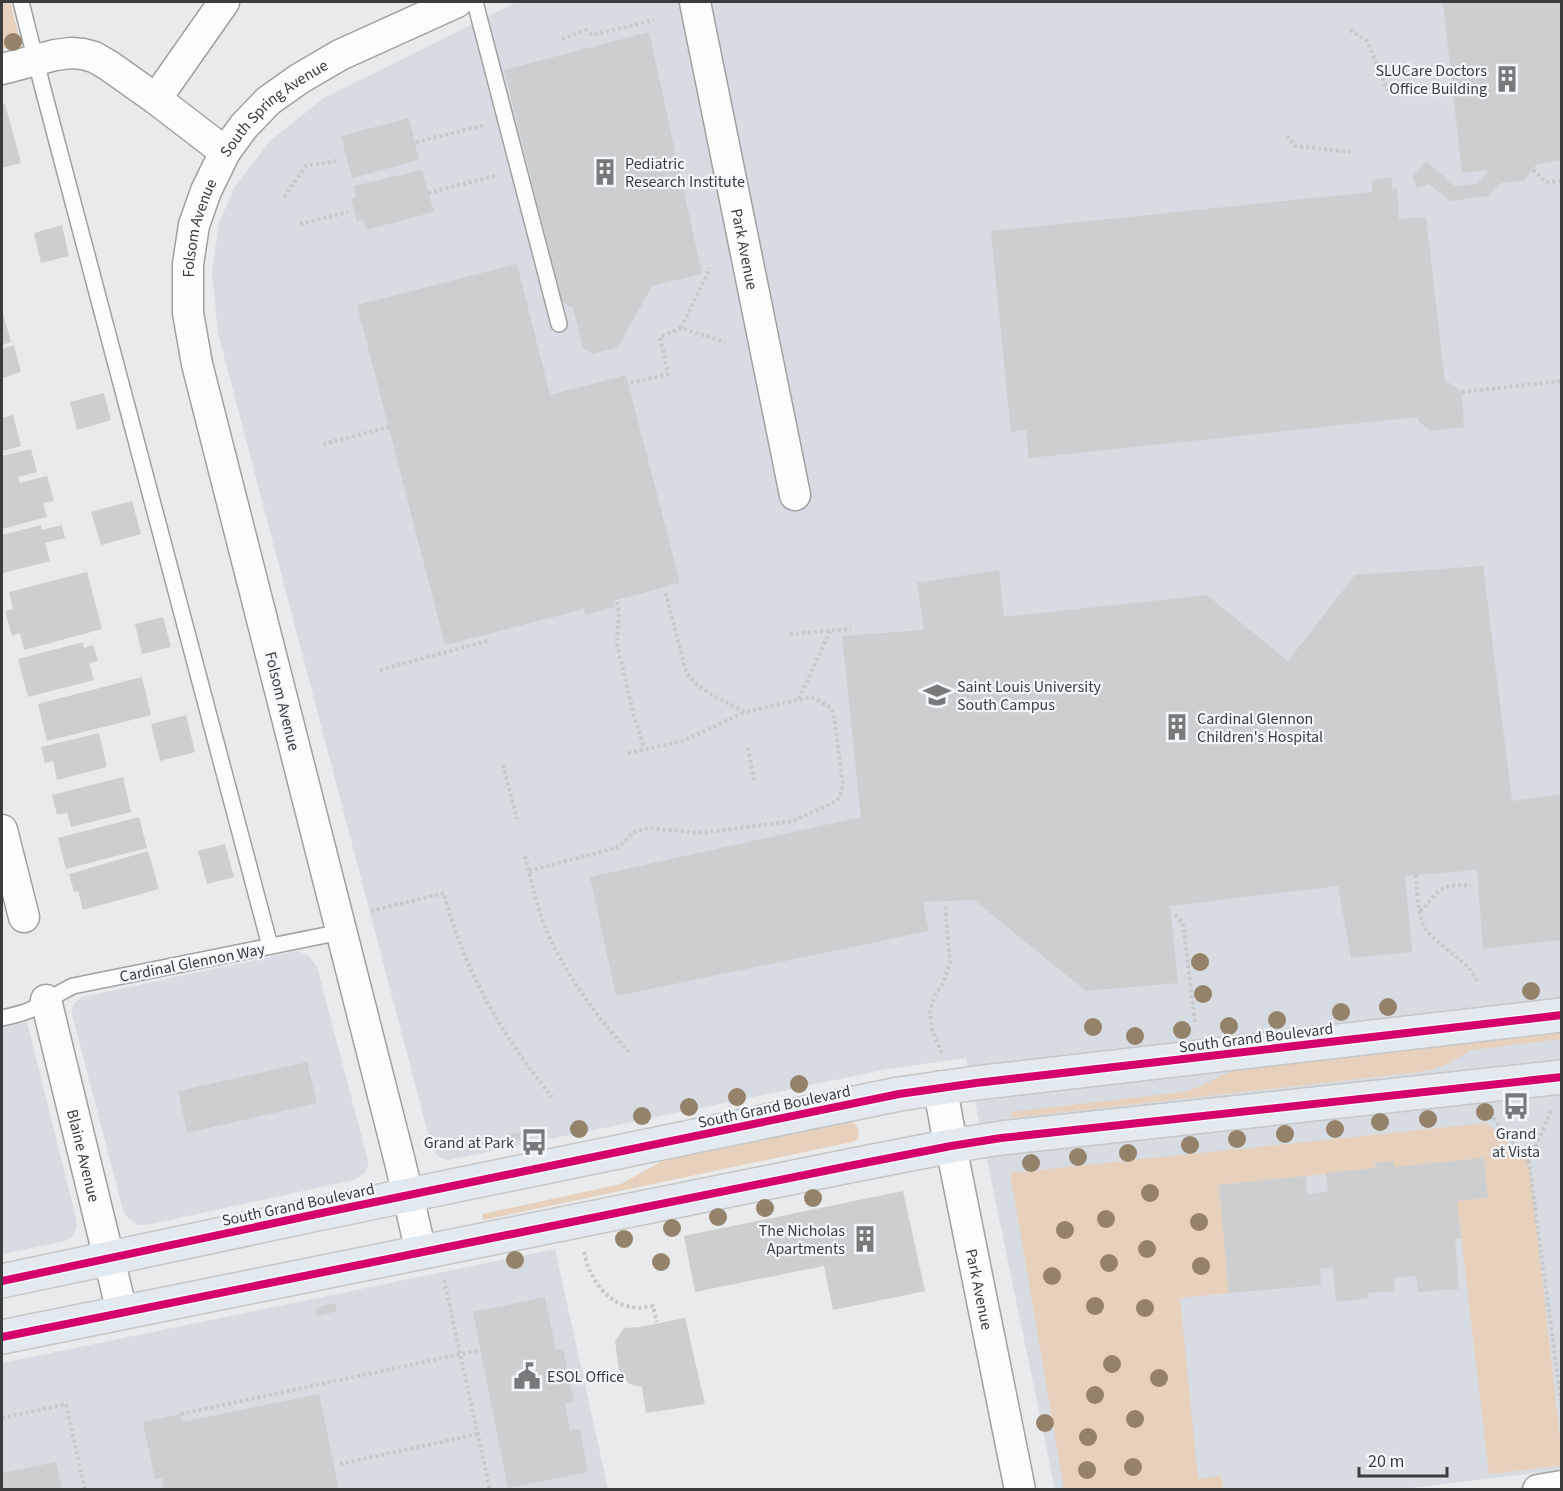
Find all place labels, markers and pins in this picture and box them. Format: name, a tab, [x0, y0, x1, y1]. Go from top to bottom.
place label: SLUCare Doctors Office Building	[1375, 60, 1487, 100]
building icon: SLUCare Doctors Office Building	[1492, 64, 1522, 94]
place label: Pediatric Research Institute	[625, 153, 745, 193]
building icon: Pediatric Research Institute	[590, 157, 620, 187]
place label: Saint Louis University South Campus	[957, 676, 1102, 716]
school or university icon: Saint Louis University South Campus	[922, 680, 952, 710]
place label: Cardinal Glennon Children's Hospital	[1197, 708, 1323, 748]
building icon: Cardinal Glennon Children's Hospital	[1162, 712, 1192, 742]
bus stop icon: Grand at Vista	[1501, 1091, 1531, 1121]
place label: Grand at Vista	[1492, 1123, 1540, 1163]
bus stop icon: Grand at Park	[519, 1127, 549, 1157]
place label: Grand at Park	[424, 1132, 514, 1154]
place label: The Nicholas Apartments	[759, 1220, 845, 1260]
building icon: The Nicholas Apartments	[850, 1224, 880, 1254]
public building icon: ESOL Office	[512, 1361, 542, 1391]
place label: ESOL Office	[547, 1366, 624, 1388]

